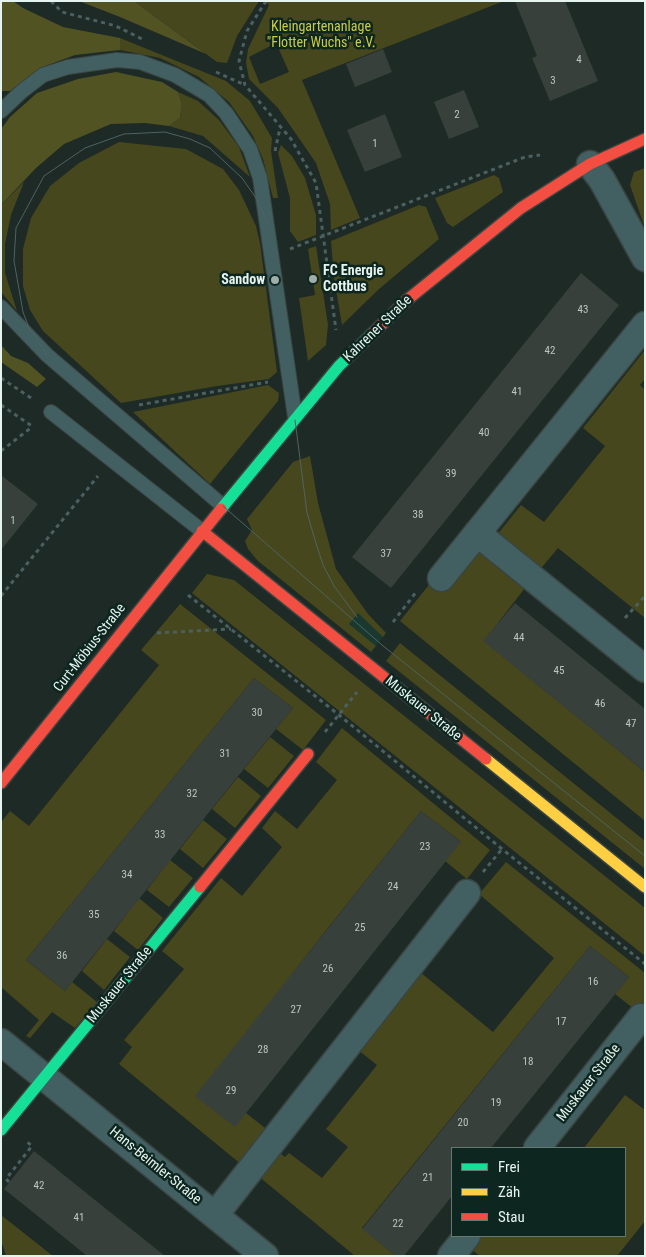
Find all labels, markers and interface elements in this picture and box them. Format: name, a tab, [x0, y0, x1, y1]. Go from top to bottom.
park label: Kleingartenanlage "Flotter Wuchs" e.V.	[267, 19, 375, 52]
house number: 4	[576, 53, 582, 67]
house number: 3	[550, 74, 556, 88]
house number: 2	[454, 108, 460, 122]
house number: 1	[372, 137, 378, 151]
place label: FC Energie Cottbus	[323, 263, 383, 296]
place label: Sandow	[221, 272, 265, 288]
marker: FC Energie Cottbus	[307, 273, 319, 285]
marker: Sandow	[269, 274, 281, 286]
street label: Kahrener Straße	[340, 292, 416, 366]
house number: 43	[578, 303, 588, 317]
house number: 42	[545, 344, 555, 358]
house number: 41	[512, 385, 522, 399]
house number: 40	[479, 426, 489, 440]
house number: 39	[446, 467, 456, 481]
house number: 38	[413, 508, 423, 522]
house number: 1	[10, 514, 16, 528]
house number: 37	[381, 547, 391, 561]
street label: Curt-Möbius-Straße	[50, 601, 130, 695]
house number: 44	[514, 631, 524, 645]
house number: 45	[554, 664, 564, 678]
street label: Muskauer Straße	[381, 673, 465, 745]
house number: 46	[595, 697, 605, 711]
house number: 30	[252, 706, 262, 720]
house number: 47	[626, 717, 636, 731]
house number: 31	[220, 747, 230, 761]
house number: 32	[187, 787, 197, 801]
house number: 33	[155, 828, 165, 842]
house number: 23	[420, 840, 430, 854]
house number: 34	[122, 868, 132, 882]
house number: 24	[388, 880, 398, 894]
house number: 35	[89, 908, 99, 922]
house number: 25	[355, 921, 365, 935]
street label: Muskauer Straße	[84, 943, 156, 1027]
house number: 36	[57, 949, 67, 963]
house number: 26	[323, 962, 333, 976]
house number: 16	[588, 975, 598, 989]
house number: 27	[291, 1003, 301, 1017]
house number: 17	[556, 1015, 566, 1029]
street label: Muskauer Straße	[554, 1041, 624, 1125]
house number: 28	[258, 1043, 268, 1057]
house number: 18	[523, 1055, 533, 1069]
house number: 29	[226, 1084, 236, 1098]
house number: 19	[491, 1096, 501, 1110]
house number: 20	[458, 1116, 468, 1130]
street label: Hans-Beimler-Straße	[106, 1124, 204, 1208]
legend	[451, 1147, 626, 1237]
text: Frei	[498, 1158, 520, 1176]
house number: 21	[423, 1171, 433, 1185]
house number: 42	[34, 1179, 44, 1193]
text: Zäh	[498, 1183, 520, 1201]
text: Stau	[498, 1208, 525, 1226]
house number: 41	[74, 1211, 84, 1225]
house number: 22	[393, 1217, 403, 1231]

